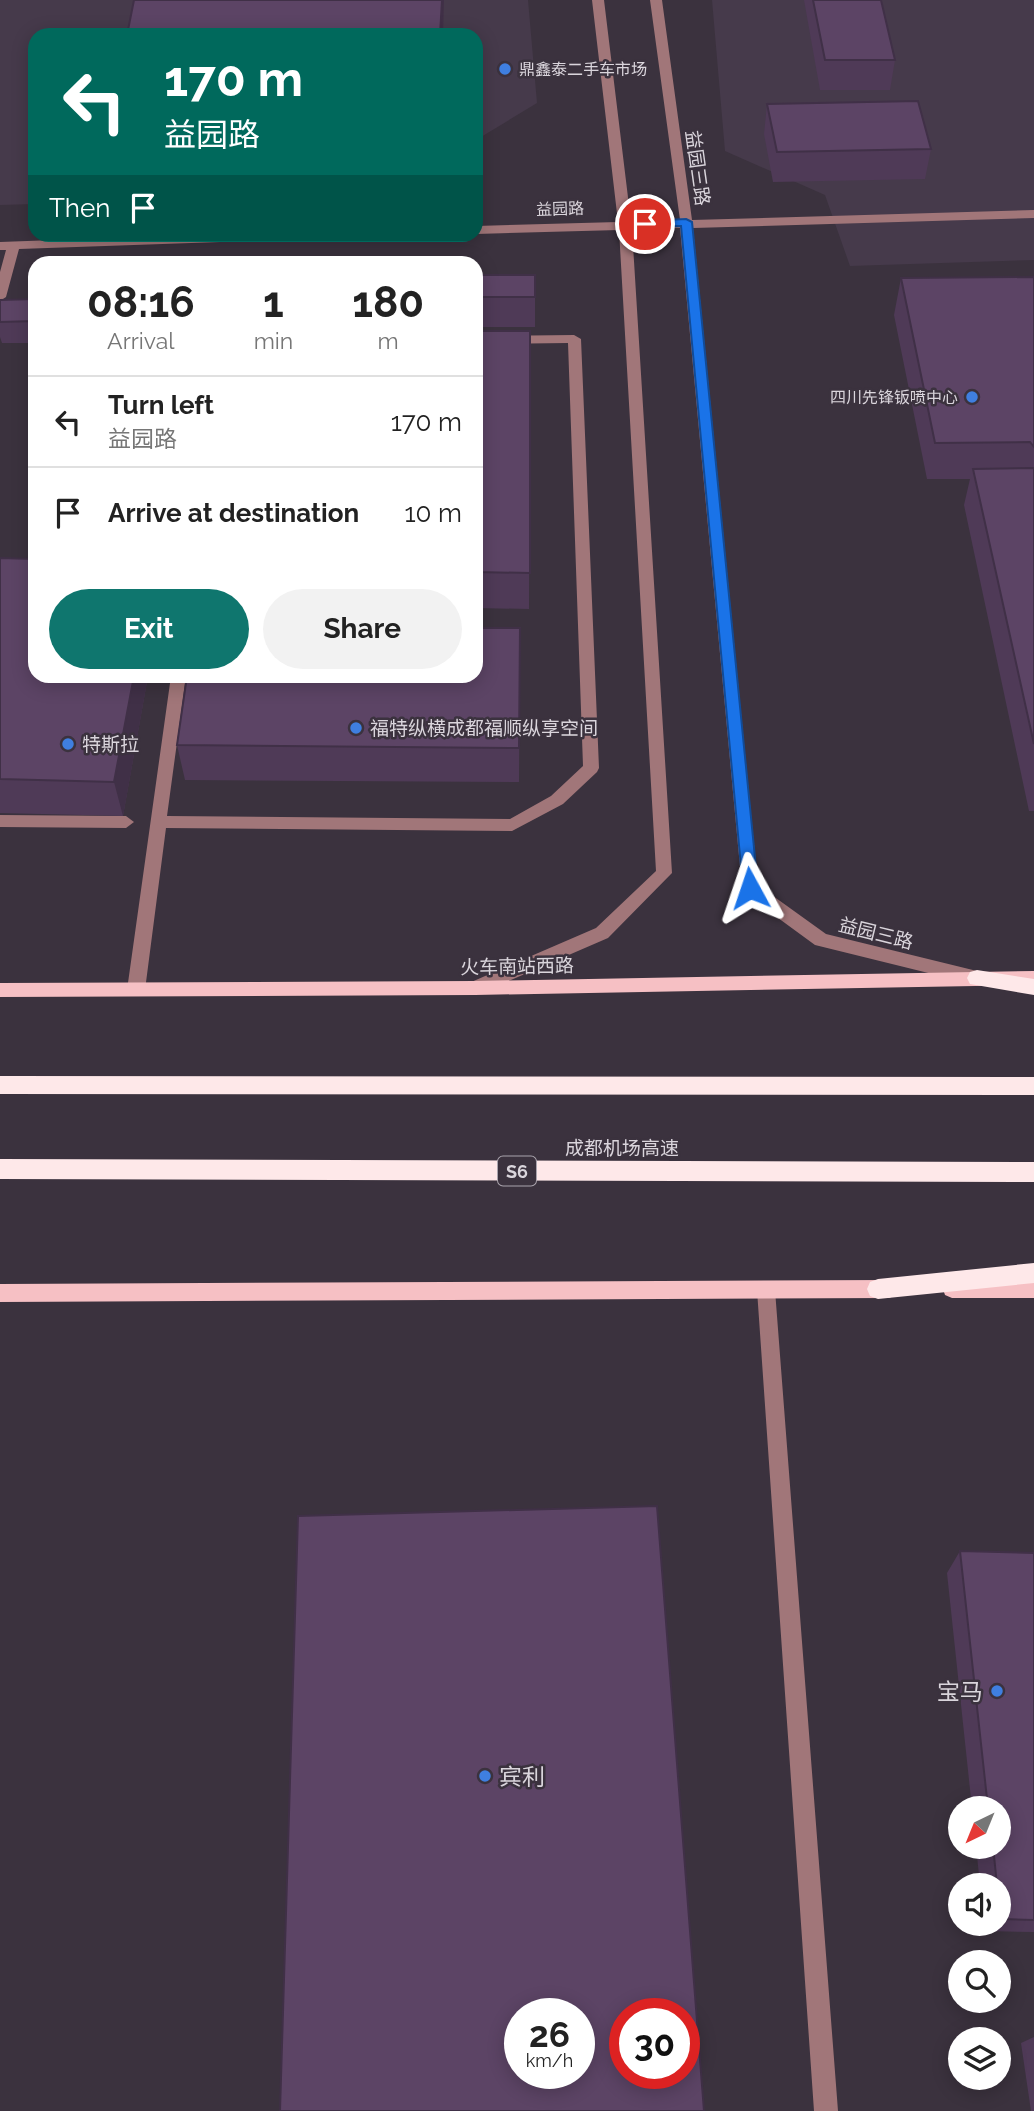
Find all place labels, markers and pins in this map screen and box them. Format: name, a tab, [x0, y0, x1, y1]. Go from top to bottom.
place label: 鼎鑫泰二手车市场	[519, 60, 647, 79]
marker: 鼎鑫泰二手车市场	[497, 61, 513, 77]
pin	[615, 194, 675, 254]
place label: 四川先锋钣喷中心	[830, 388, 958, 407]
marker: 四川先锋钣喷中心	[964, 389, 980, 405]
place label: 福特纵横成都福顺纵享空间	[370, 717, 598, 739]
marker: 福特纵横成都福顺纵享空间	[348, 720, 364, 736]
place label: 特斯拉	[82, 733, 139, 755]
marker: 特斯拉	[60, 736, 76, 752]
place label: 宝马	[937, 1678, 983, 1705]
marker: 宝马	[989, 1683, 1005, 1699]
place label: 宾利	[499, 1763, 545, 1790]
marker: 宾利	[477, 1768, 493, 1784]

